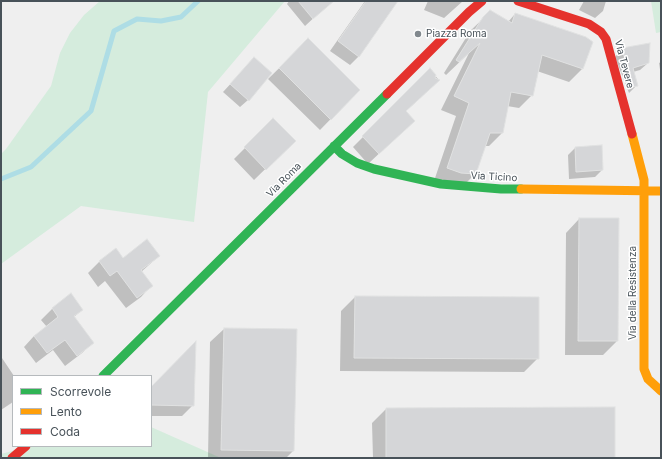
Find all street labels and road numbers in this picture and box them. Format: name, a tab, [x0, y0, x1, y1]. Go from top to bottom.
street label: Via Tevere	[612, 38, 636, 90]
street label: Via Roma	[264, 160, 304, 200]
street label: Via Ticino	[470, 170, 518, 184]
street label: Via della Resistenza	[627, 246, 639, 340]

